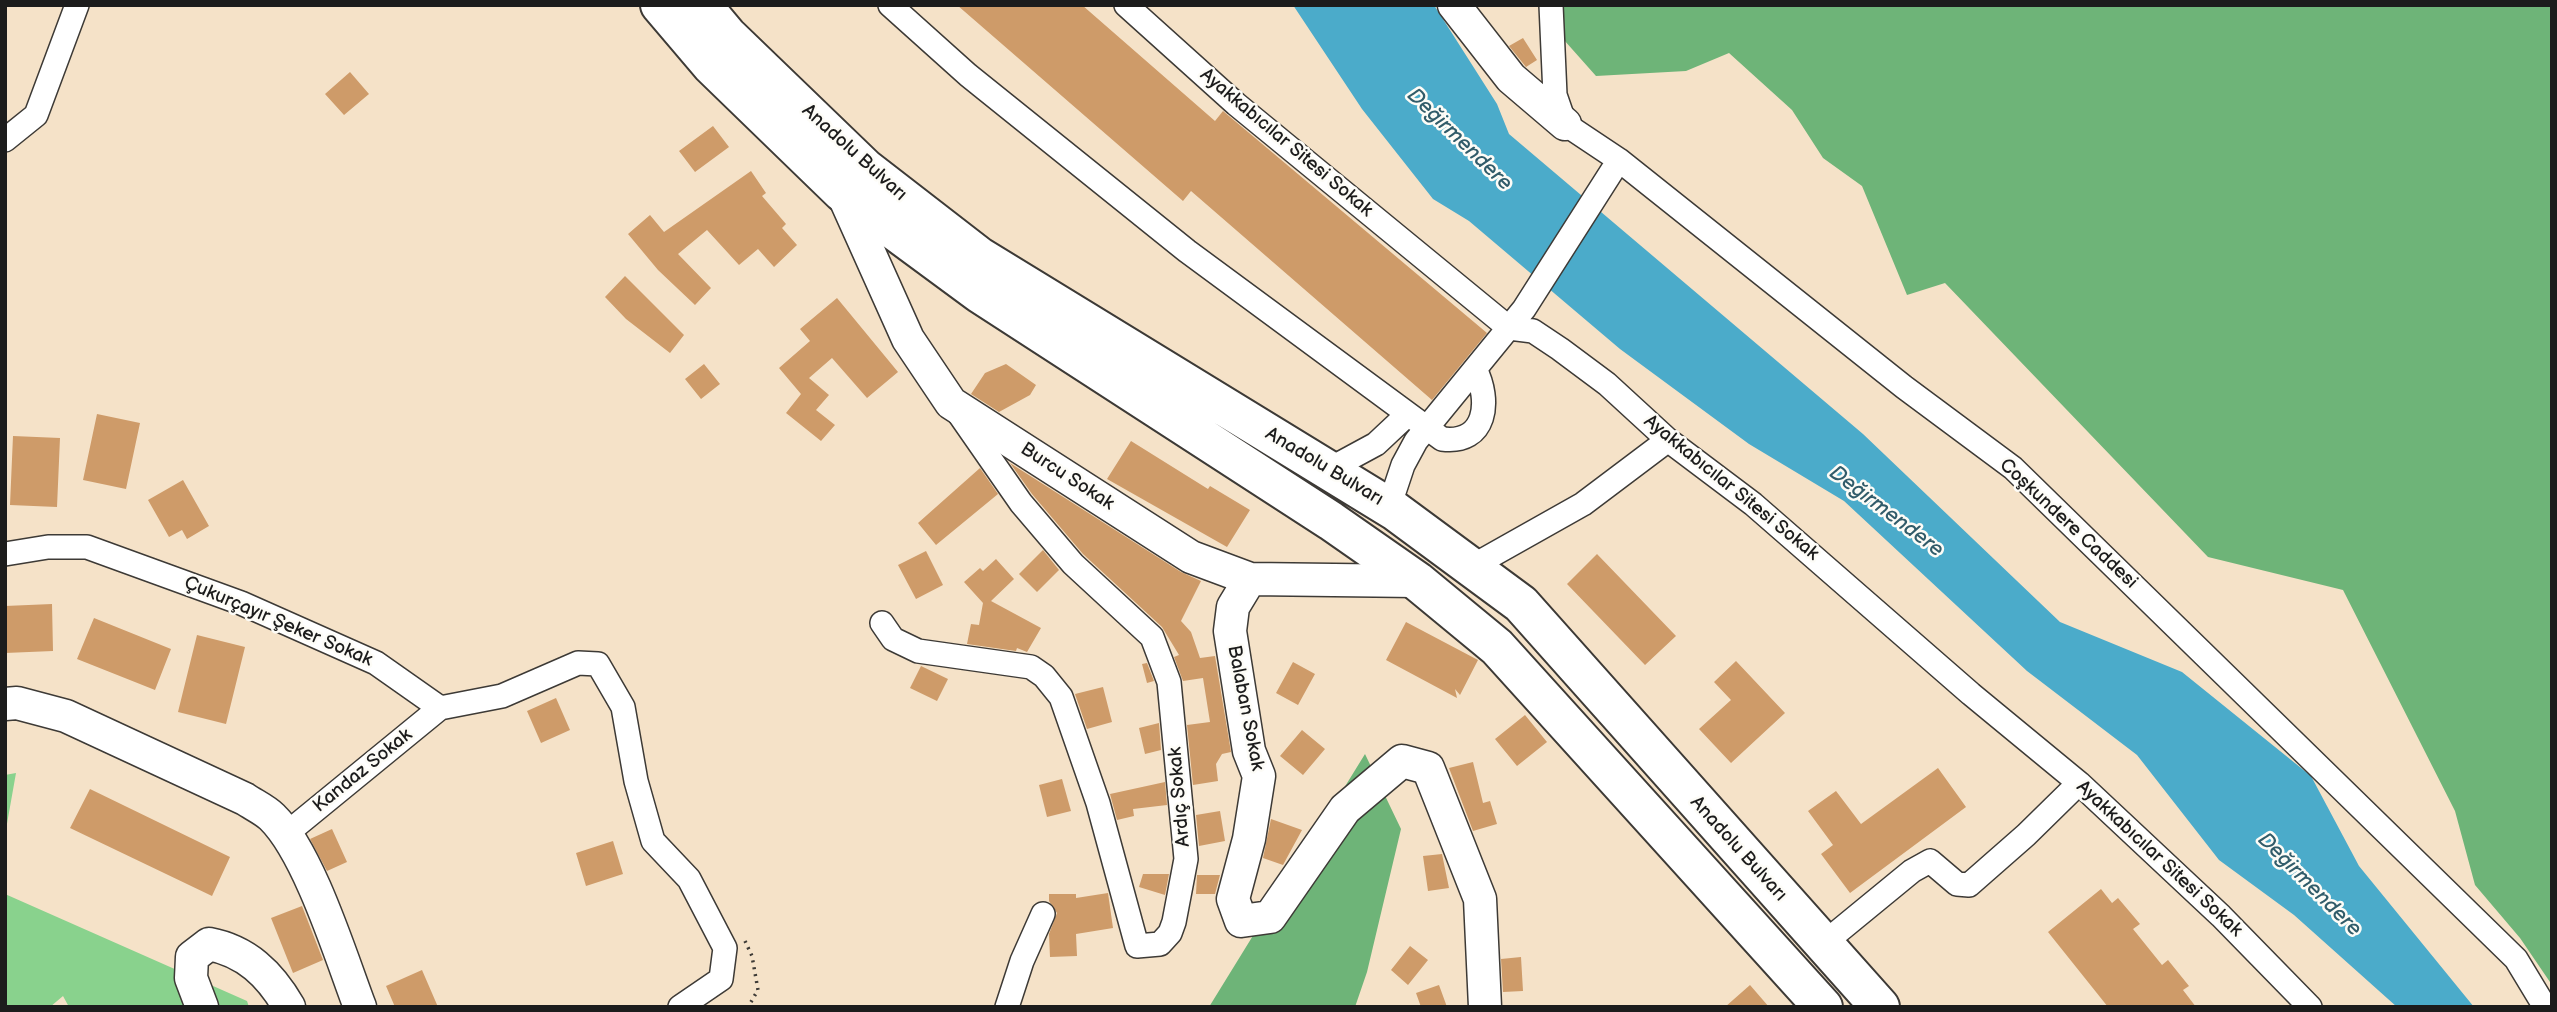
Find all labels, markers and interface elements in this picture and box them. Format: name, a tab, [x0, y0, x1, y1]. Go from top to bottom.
street label: Ayakkabıcılar Sitesi Sokak	[1195, 64, 1377, 222]
water label: Değirmendere	[1401, 84, 1517, 196]
street label: Anadolu Bulvarı	[797, 100, 911, 206]
street label: Ayakkabıcılar Sitesi Sokak	[1639, 410, 1823, 566]
street label: Anadolu Bulvarı	[1261, 423, 1387, 511]
street label: Burcu Sokak	[1016, 438, 1118, 516]
street label: Coşkundere Caddesi	[1994, 454, 2142, 594]
water label: Değirmendere	[1824, 461, 1948, 563]
street label: Çukurçayır Şeker Sokak	[180, 572, 376, 672]
street label: Balaban Sokak	[1222, 643, 1268, 773]
street label: Kandaz Sokak	[309, 724, 417, 818]
street label: Ardıç Sokak	[1164, 746, 1196, 848]
street label: Ayakkabıcılar Sitesi Sokak	[2071, 776, 2247, 942]
street label: Anadolu Bulvarı	[1685, 792, 1791, 906]
water label: Değirmendere	[2252, 828, 2366, 942]

